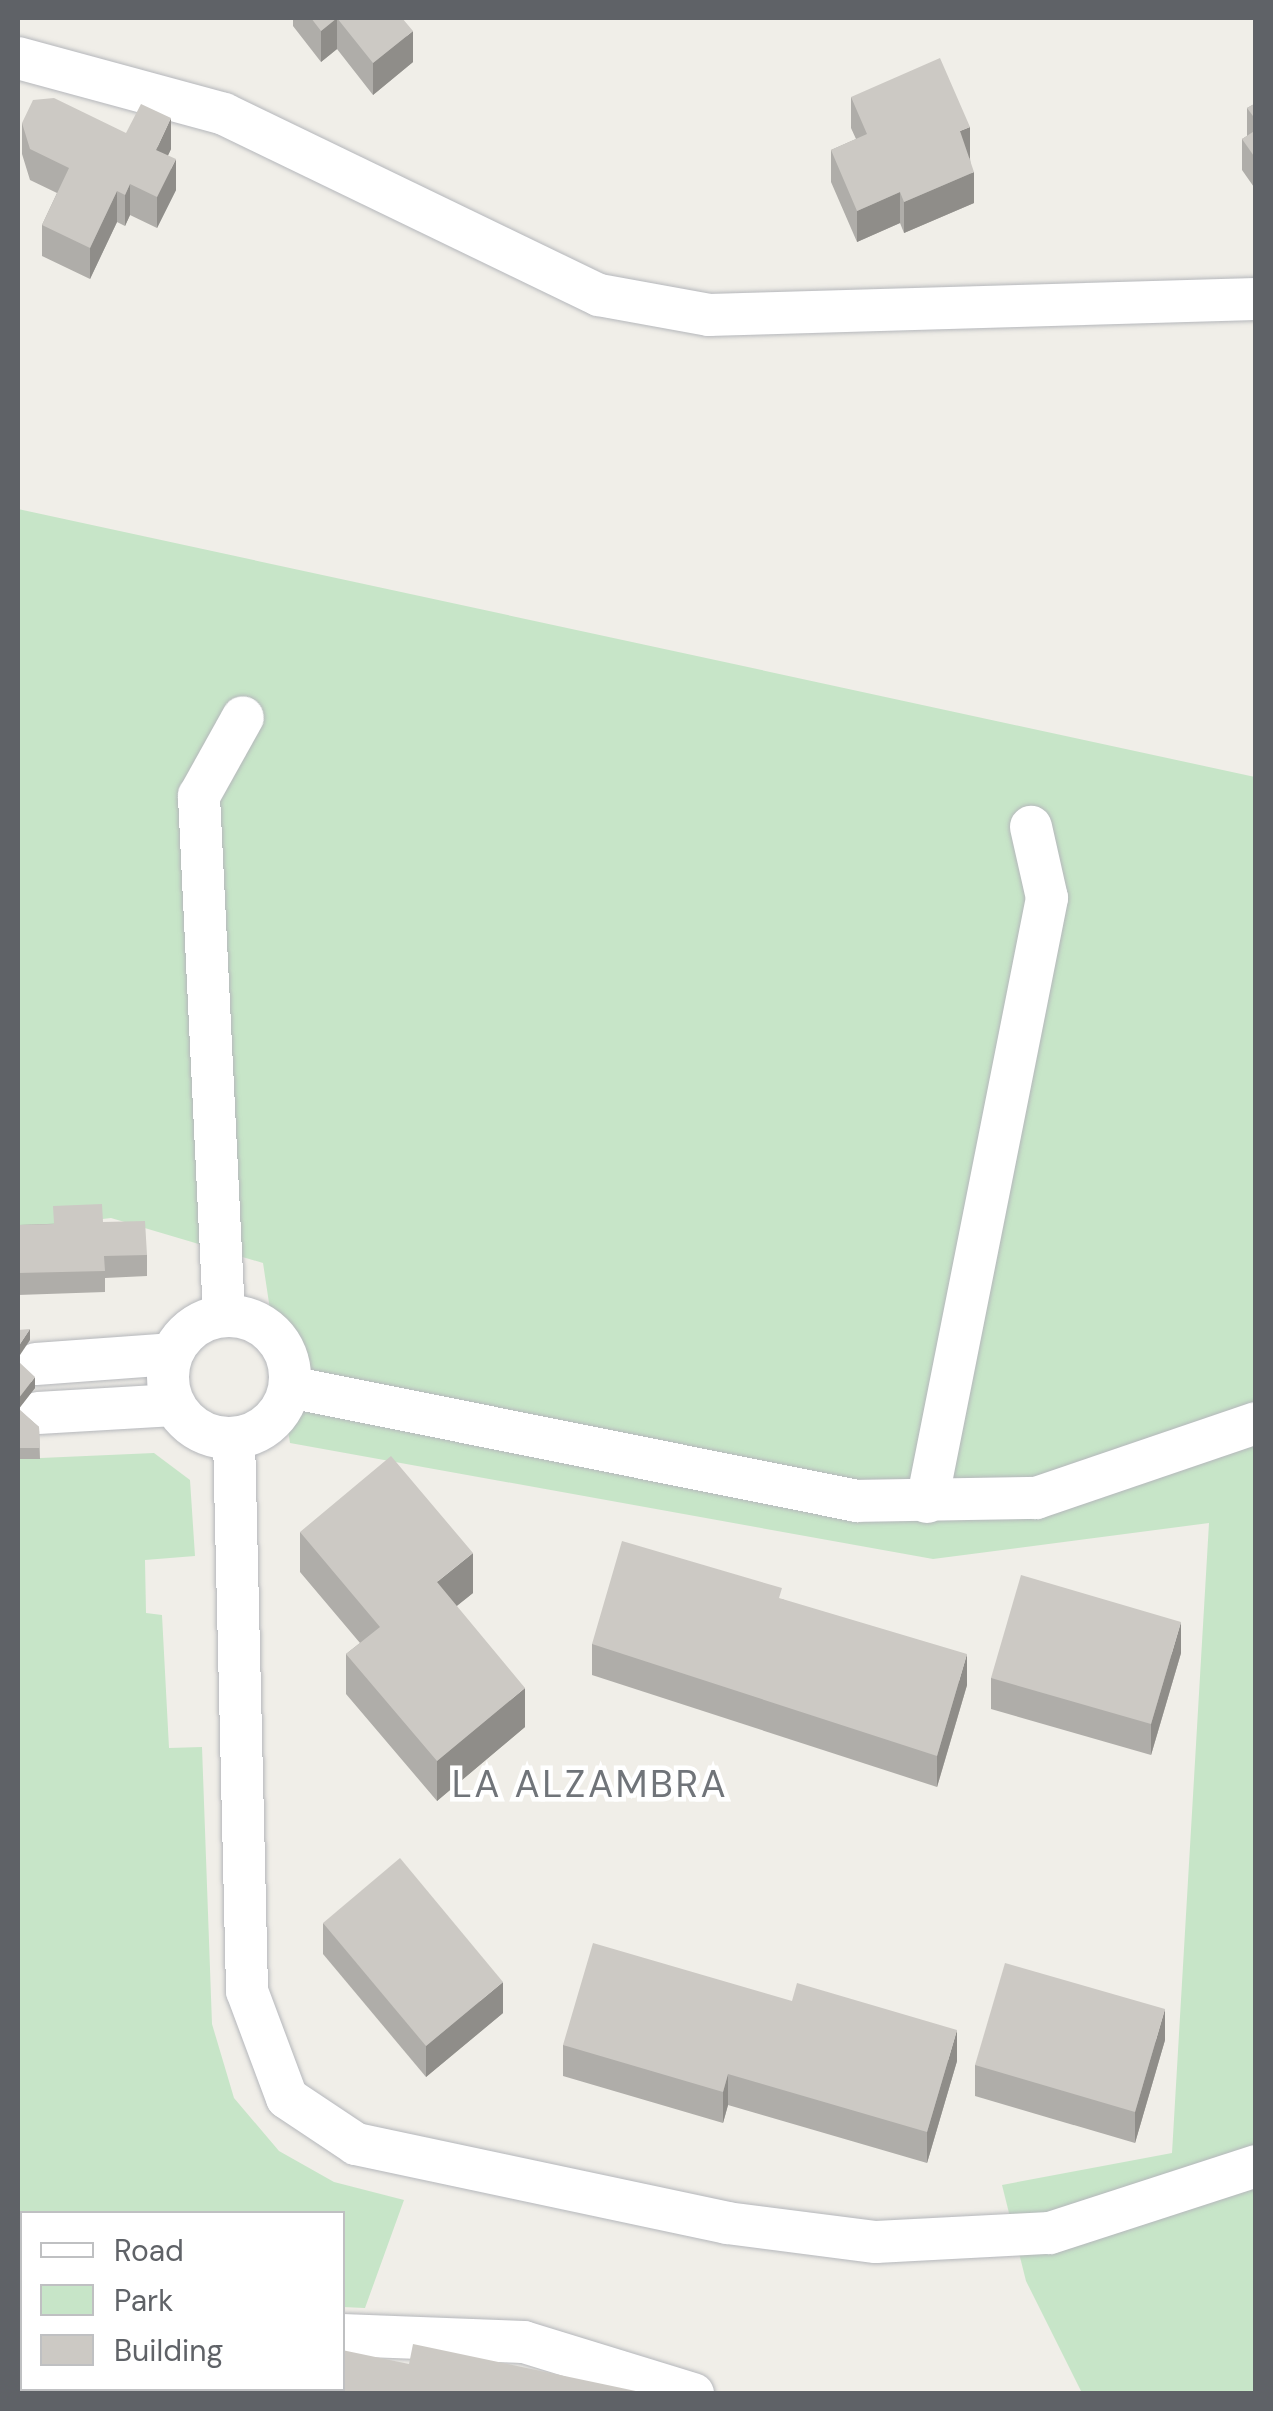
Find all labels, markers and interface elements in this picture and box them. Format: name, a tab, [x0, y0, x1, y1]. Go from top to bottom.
district label: LA ALZAMBRA	[452, 1762, 728, 1808]
legend	[20, 2211, 345, 2391]
text: Road	[114, 2231, 184, 2270]
text: Park	[114, 2281, 173, 2320]
text: Building	[114, 2331, 223, 2370]

